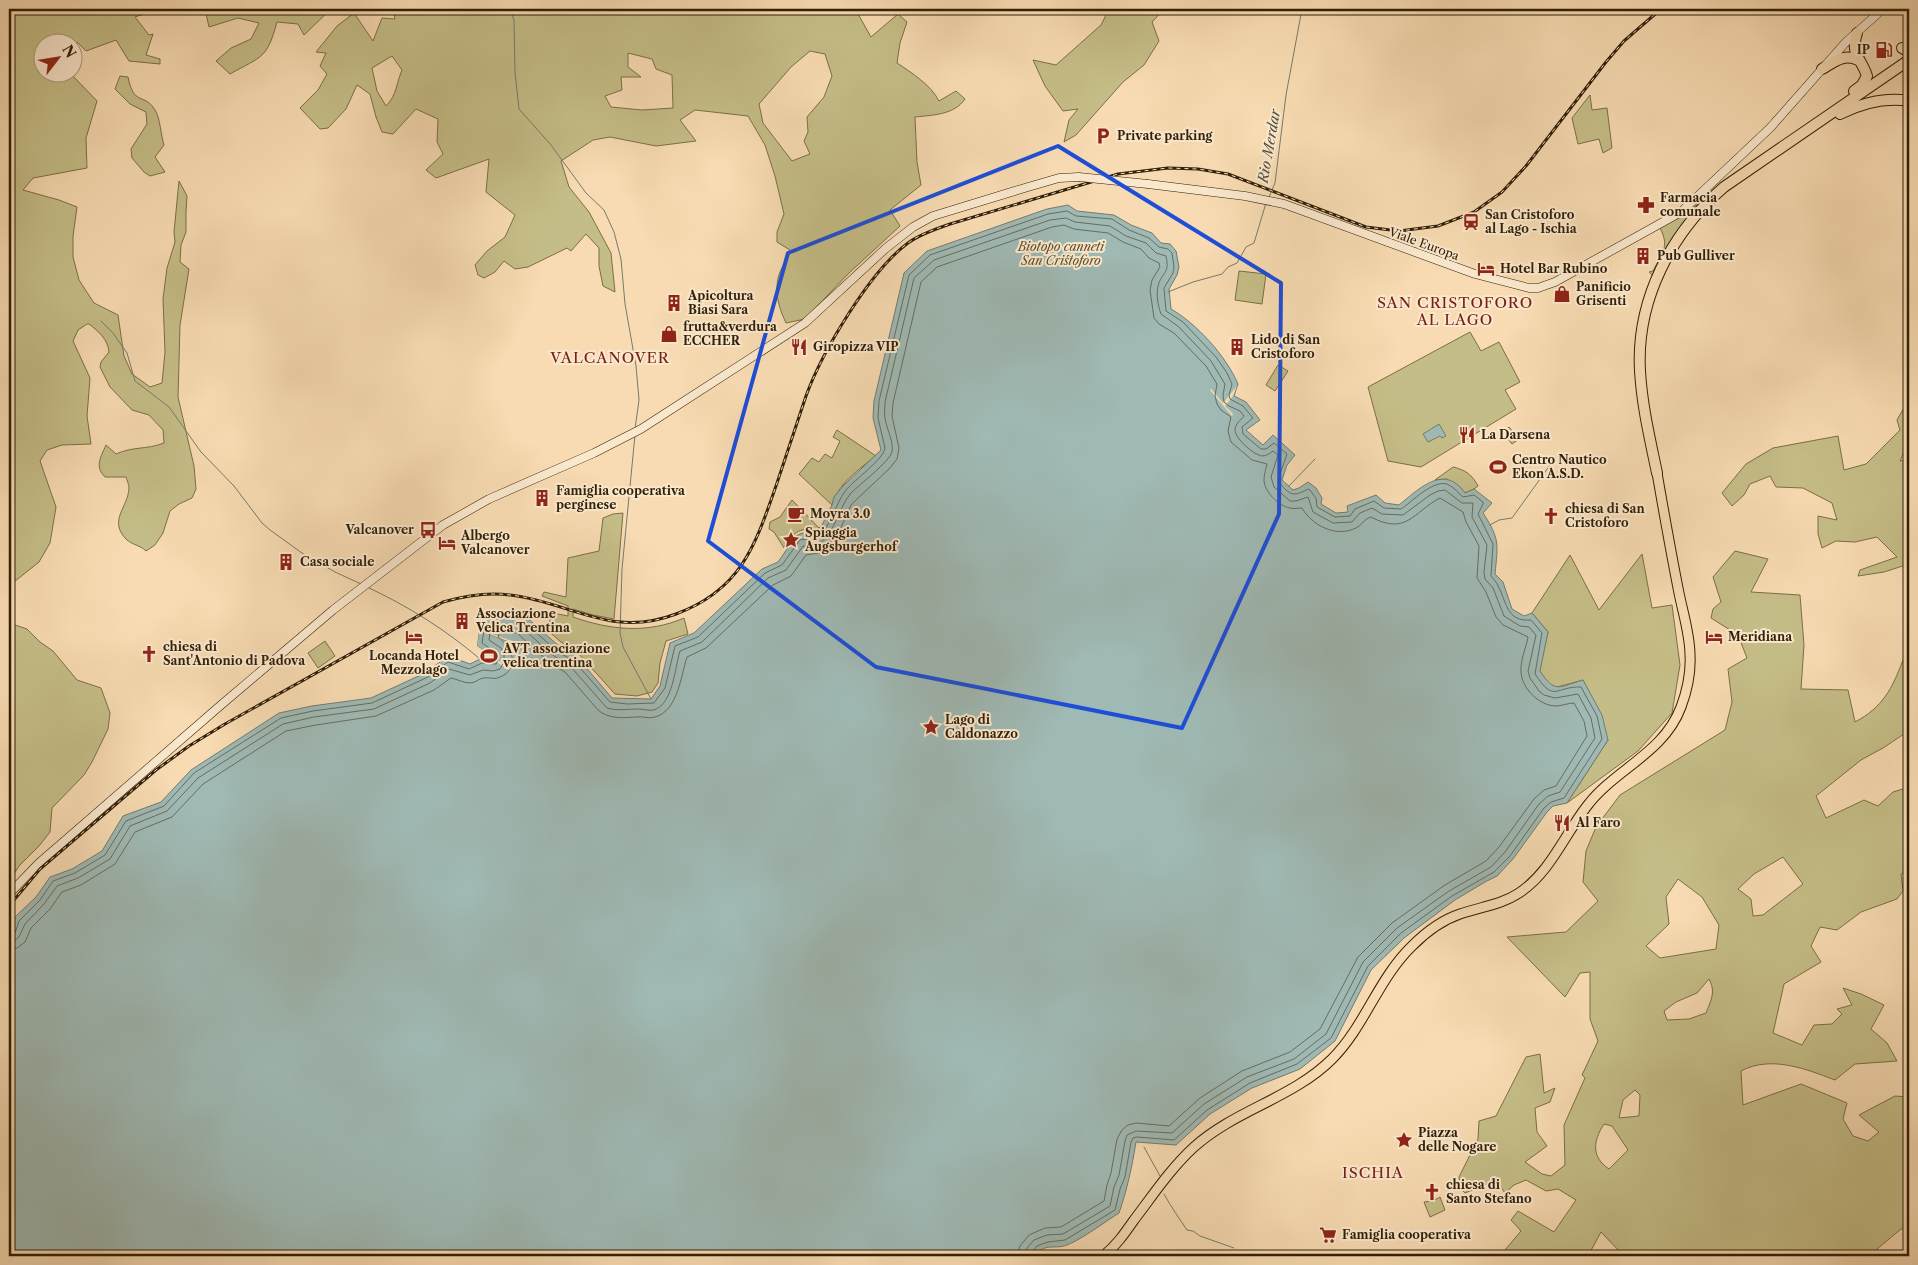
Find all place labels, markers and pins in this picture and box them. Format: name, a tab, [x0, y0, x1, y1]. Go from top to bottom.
fuel station icon: IP	[1874, 40, 1894, 60]
place label: IP	[1857, 42, 1870, 57]
parking icon: Private parking	[1093, 126, 1113, 146]
place label: Private parking	[1117, 128, 1214, 143]
place label: Farmacia comunale	[1660, 190, 1721, 219]
pharmacy icon: Farmacia comunale	[1636, 195, 1656, 215]
place label: San Cristoforo al Lago - Ischia	[1485, 207, 1578, 236]
station icon: San Cristoforo al Lago - Ischia	[1461, 212, 1481, 232]
building icon: Pub Gulliver	[1633, 246, 1653, 266]
place label: Pub Gulliver	[1657, 248, 1735, 263]
hotel icon: Hotel Bar Rubino	[1476, 259, 1496, 279]
place label: Hotel Bar Rubino	[1500, 261, 1608, 276]
place label: Panificio Grisenti	[1576, 279, 1631, 308]
shop icon: Panificio Grisenti	[1552, 284, 1572, 304]
place label: Apicoltura Biasi Sara	[687, 288, 755, 317]
building icon: Apicoltura Biasi Sara	[664, 293, 684, 313]
place label: frutta&verdura ECCHER	[683, 319, 778, 348]
shop icon: frutta&verdura ECCHER	[659, 324, 679, 344]
place label: Lido di San Cristoforo	[1251, 332, 1321, 361]
restaurant icon: Giropizza VIP	[789, 337, 809, 357]
building icon: Lido di San Cristoforo	[1227, 337, 1247, 357]
place label: Giropizza VIP	[813, 339, 899, 354]
restaurant icon: La Darsena	[1457, 425, 1477, 445]
place label: La Darsena	[1481, 427, 1551, 442]
place label: Centro Nautico Ekon A.S.D.	[1512, 452, 1607, 481]
sports icon: Centro Nautico Ekon A.S.D.	[1488, 457, 1508, 477]
place label: Famiglia cooperativa perginese	[556, 483, 686, 512]
building icon: Famiglia cooperativa perginese	[532, 488, 552, 508]
place label: chiesa di San Cristoforo	[1565, 501, 1646, 530]
cafe icon: Moyra 3.0	[786, 504, 806, 524]
place label: Moyra 3.0	[810, 506, 871, 521]
church icon: chiesa di San Cristoforo	[1541, 506, 1561, 526]
bus stop icon: Valcanover	[418, 520, 438, 540]
place label: Valcanover	[344, 522, 414, 537]
place label: Spiaggia Augsburgerhof	[804, 525, 899, 554]
place label: Albergo Valcanover	[460, 528, 530, 557]
place icon: Spiaggia Augsburgerhof	[781, 530, 801, 550]
hotel icon: Albergo Valcanover	[437, 533, 457, 553]
building icon: Casa sociale	[276, 552, 296, 572]
place label: Casa sociale	[300, 554, 374, 569]
place label: Associazione Velica Trentina	[475, 606, 571, 635]
building icon: Associazione Velica Trentina	[452, 611, 472, 631]
hotel icon: Locanda Hotel Mezzolago	[404, 627, 424, 647]
hotel icon: Meridiana	[1704, 627, 1724, 647]
place label: Meridiana	[1728, 629, 1793, 644]
place label: chiesa di Sant'Antonio di Padova	[163, 639, 306, 668]
place label: AVT associazione velica trentina	[502, 641, 610, 670]
church icon: chiesa di Sant'Antonio di Padova	[139, 644, 159, 664]
sports icon: AVT associazione velica trentina	[479, 646, 499, 666]
place label: Locanda Hotel Mezzolago	[369, 648, 459, 677]
place label: Lago di Caldonazzo	[945, 712, 1018, 741]
place icon: Lago di Caldonazzo	[921, 717, 941, 737]
restaurant icon: Al Faro	[1552, 813, 1572, 833]
place label: Al Faro	[1575, 815, 1621, 830]
place label: Piazza delle Nogare	[1418, 1125, 1496, 1154]
place icon: Piazza delle Nogare	[1394, 1130, 1414, 1150]
place label: chiesa di Santo Stefano	[1446, 1177, 1532, 1206]
church icon: chiesa di Santo Stefano	[1422, 1182, 1442, 1202]
supermarket icon: Famiglia cooperativa	[1318, 1225, 1338, 1245]
place label: Famiglia cooperativa	[1342, 1227, 1472, 1242]

